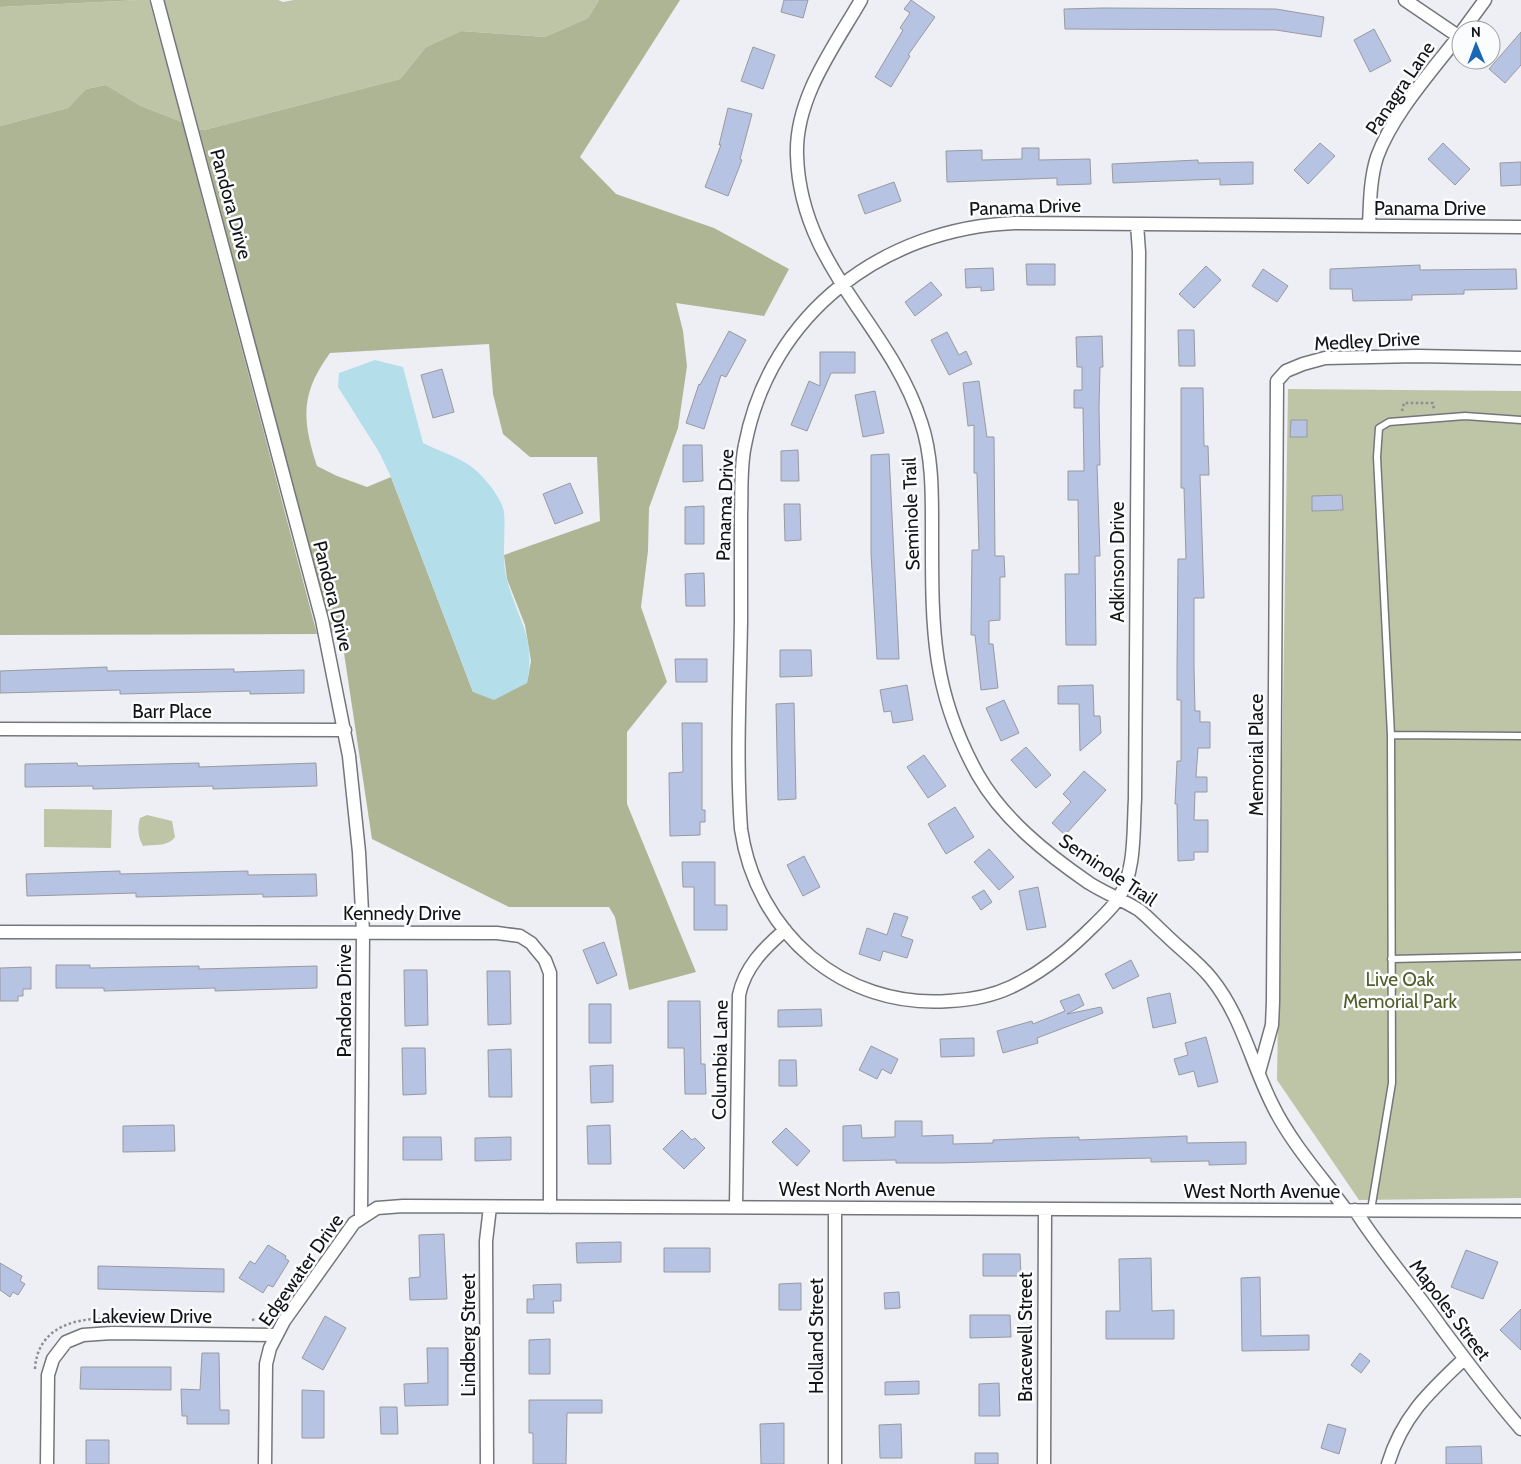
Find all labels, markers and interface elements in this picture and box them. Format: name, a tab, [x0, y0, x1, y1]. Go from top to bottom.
north arrow	[1451, 20, 1501, 70]
text: N	[1471, 23, 1481, 41]
street label: Panagra Lane	[1360, 37, 1440, 139]
street label: Pandora Drive	[205, 146, 257, 262]
street label: Panama Drive	[969, 194, 1082, 220]
street label: Panama Drive	[1374, 197, 1486, 220]
street label: Medley Drive	[1313, 327, 1421, 355]
street label: Panama Drive	[712, 448, 738, 561]
street label: Seminole Trail	[898, 457, 924, 571]
street label: Adkinson Drive	[1106, 501, 1129, 623]
street label: Pandora Drive	[308, 538, 358, 654]
street label: Memorial Place	[1245, 693, 1268, 816]
street label: Barr Place	[132, 700, 212, 723]
street label: Seminole Trail	[1055, 829, 1162, 911]
street label: Kennedy Drive	[343, 902, 461, 925]
street label: Pandora Drive	[333, 944, 356, 1058]
park label: Live Oak Memorial Park	[1343, 968, 1458, 1013]
street label: Columbia Lane	[707, 1000, 733, 1120]
street label: West North Avenue	[779, 1178, 935, 1201]
street label: West North Avenue	[1184, 1180, 1340, 1203]
street label: Edgewater Drive	[254, 1209, 348, 1330]
street label: Mapoles Street	[1405, 1255, 1496, 1366]
street label: Bracewell Street	[1014, 1271, 1037, 1402]
street label: Lindberg Street	[457, 1273, 480, 1397]
street label: Holland Street	[805, 1277, 828, 1394]
street label: Lakeview Drive	[92, 1305, 212, 1328]

